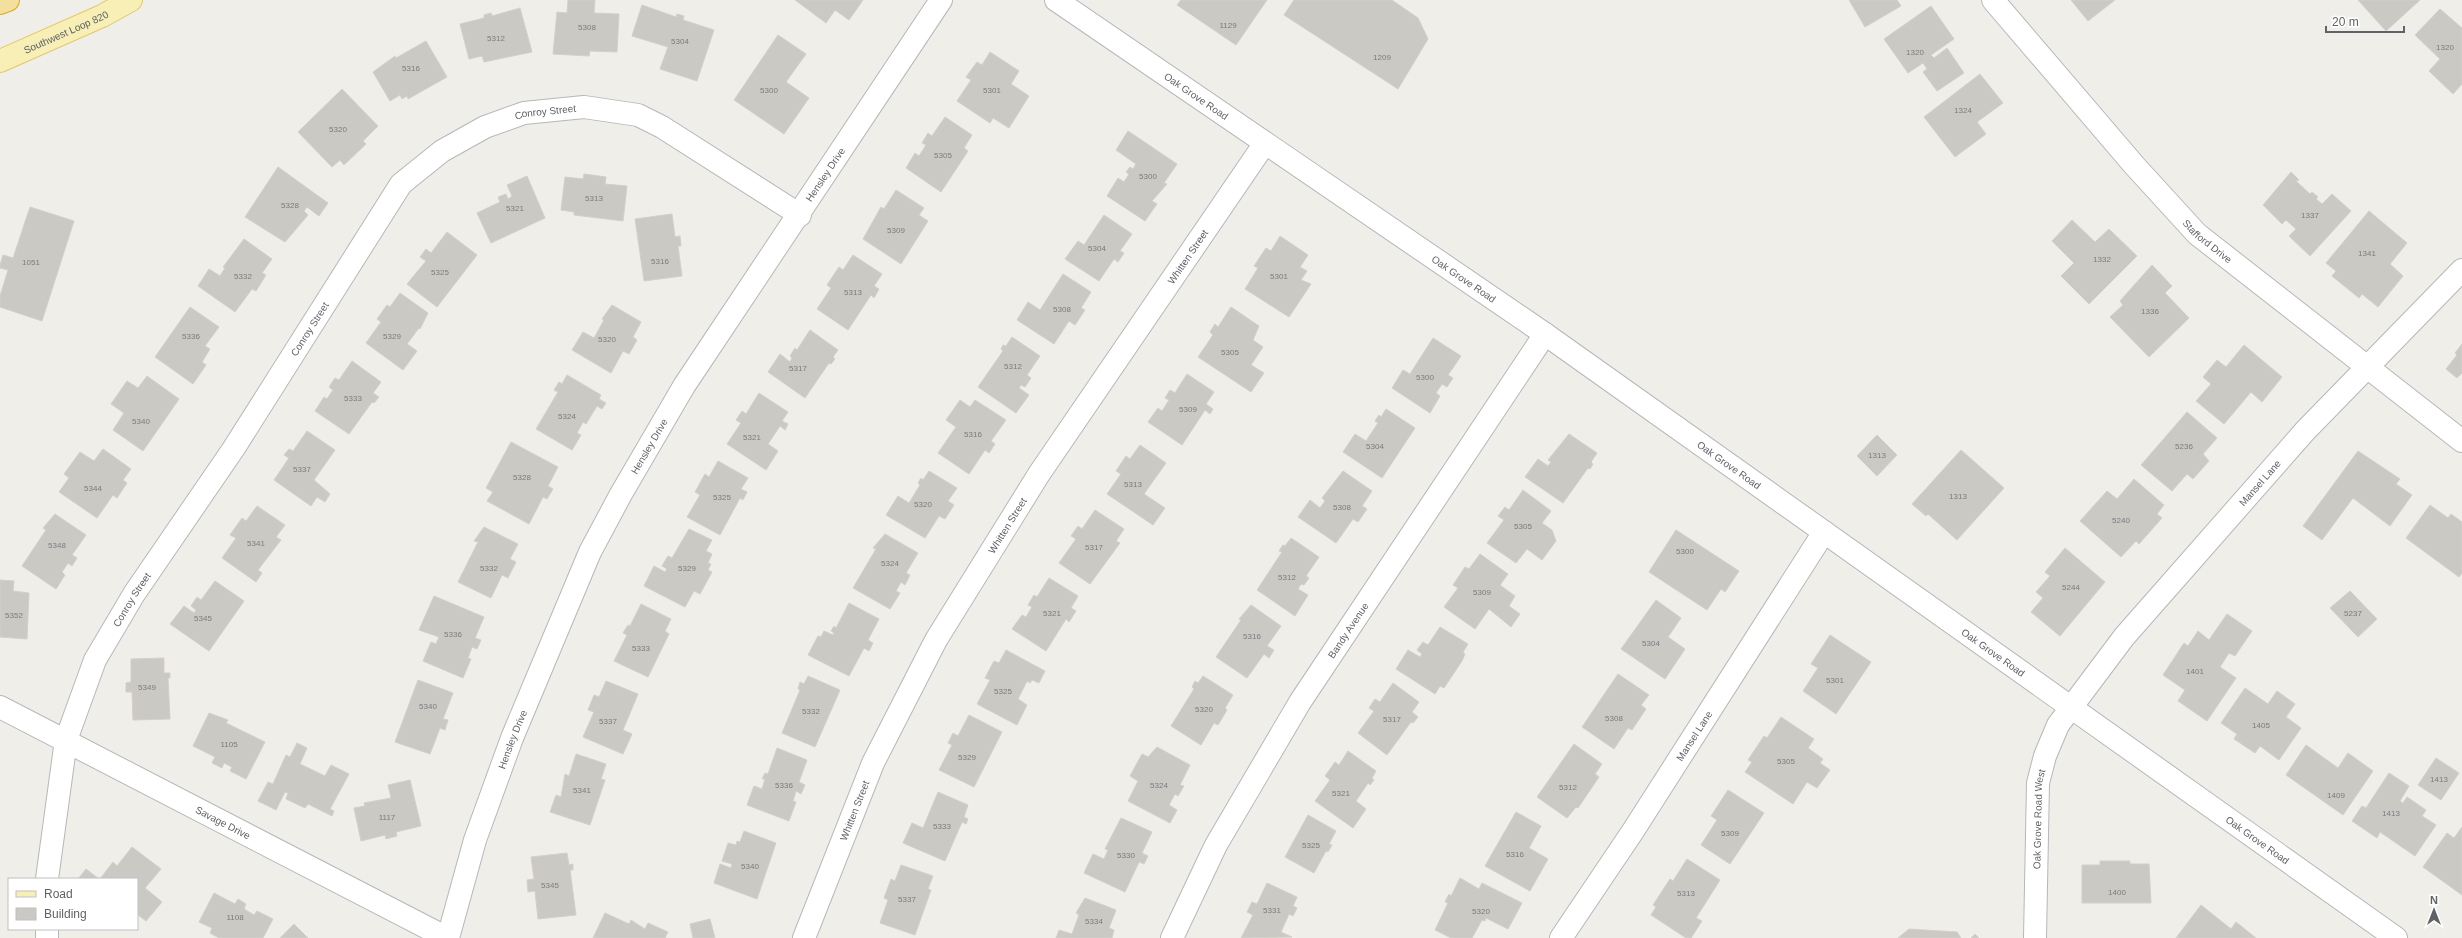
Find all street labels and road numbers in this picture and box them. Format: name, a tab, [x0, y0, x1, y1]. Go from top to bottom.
street label: Southwest Loop 820	[22, 8, 111, 56]
street label: Oak Grove Road	[1162, 71, 1230, 122]
street label: Conroy Street	[513, 103, 577, 122]
street label: Hensley Drive	[804, 145, 847, 204]
street label: Stafford Drive	[2180, 217, 2234, 265]
street label: Whitten Street	[1165, 227, 1210, 286]
street label: Oak Grove Road	[1430, 253, 1498, 305]
street label: Conroy Street	[289, 300, 331, 358]
street label: Hensley Drive	[629, 416, 670, 476]
street label: Oak Grove Road	[1695, 439, 1763, 491]
street label: Mansel Lane	[2237, 458, 2283, 508]
street label: Whitten Street	[986, 496, 1029, 556]
street label: Conroy Street	[111, 571, 153, 629]
street label: Bandy Avenue	[1326, 600, 1371, 660]
street label: Oak Grove Road	[1959, 626, 2027, 679]
street label: Hensley Drive	[496, 708, 529, 770]
street label: Mansel Lane	[1674, 709, 1715, 763]
street label: Oak Grove Road West	[2031, 768, 2047, 869]
street label: Whitten Street	[838, 779, 872, 842]
street label: Savage Drive	[194, 804, 252, 842]
street label: Oak Grove Road	[2223, 814, 2291, 866]

